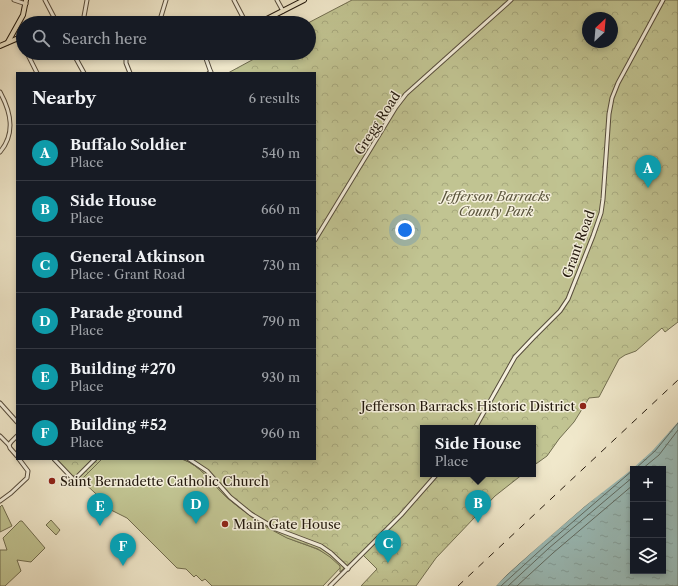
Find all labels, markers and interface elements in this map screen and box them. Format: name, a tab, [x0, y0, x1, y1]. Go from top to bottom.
north arrow	[582, 12, 618, 48]
search box	[16, 16, 316, 60]
icon: search	[30, 27, 52, 49]
text: Search here	[62, 29, 147, 48]
text: Nearby	[32, 88, 96, 108]
street label: Gregg Road	[351, 88, 403, 158]
text: 6 results	[249, 90, 300, 106]
text: Buffalo Soldier	[70, 135, 186, 154]
text: A	[40, 145, 50, 161]
text: 540 m	[262, 145, 300, 161]
text: Place	[70, 154, 103, 170]
pin: A	[635, 155, 661, 188]
park label: Jefferson Barracks County Park	[438, 188, 551, 219]
text: Side House	[70, 191, 156, 210]
text: B	[40, 201, 50, 217]
text: 660 m	[261, 201, 300, 217]
street label: Grant Road	[558, 208, 598, 280]
text: Place	[70, 210, 103, 226]
your location	[395, 220, 415, 240]
text: General Atkinson	[70, 247, 205, 266]
text: C	[40, 257, 50, 273]
text: 730 m	[263, 257, 300, 273]
text: Place · Grant Road	[70, 266, 185, 282]
text: Parade ground	[70, 303, 183, 322]
text: D	[39, 313, 51, 329]
text: 790 m	[262, 313, 300, 329]
text: Place	[70, 322, 103, 338]
text: Building #270	[70, 359, 176, 378]
text: E	[40, 369, 50, 385]
text: 930 m	[261, 369, 300, 385]
text: Place	[70, 378, 103, 394]
place label: Jefferson Barracks Historic District	[359, 398, 575, 414]
marker: Jefferson Barracks Historic District	[578, 401, 588, 411]
text: Building #52	[70, 415, 167, 434]
text: F	[41, 425, 49, 441]
text: 960 m	[261, 425, 300, 441]
popup	[420, 425, 536, 477]
text: Place	[70, 434, 103, 450]
text: Side House	[435, 434, 521, 453]
text: Place	[435, 453, 468, 469]
map controls	[630, 466, 666, 574]
button: +	[630, 466, 666, 502]
place label: Saint Bernadette Catholic Church	[60, 473, 269, 489]
marker: Saint Bernadette Catholic Church	[47, 476, 57, 486]
pin: B	[465, 490, 491, 523]
pin: D	[183, 491, 209, 524]
pin: E	[87, 493, 113, 526]
button: −	[630, 502, 666, 538]
place label: Main Gate House	[233, 516, 341, 532]
marker: Main Gate House	[220, 519, 230, 529]
pin: C	[375, 530, 401, 563]
pin: F	[110, 533, 136, 566]
button: layers	[630, 538, 666, 574]

